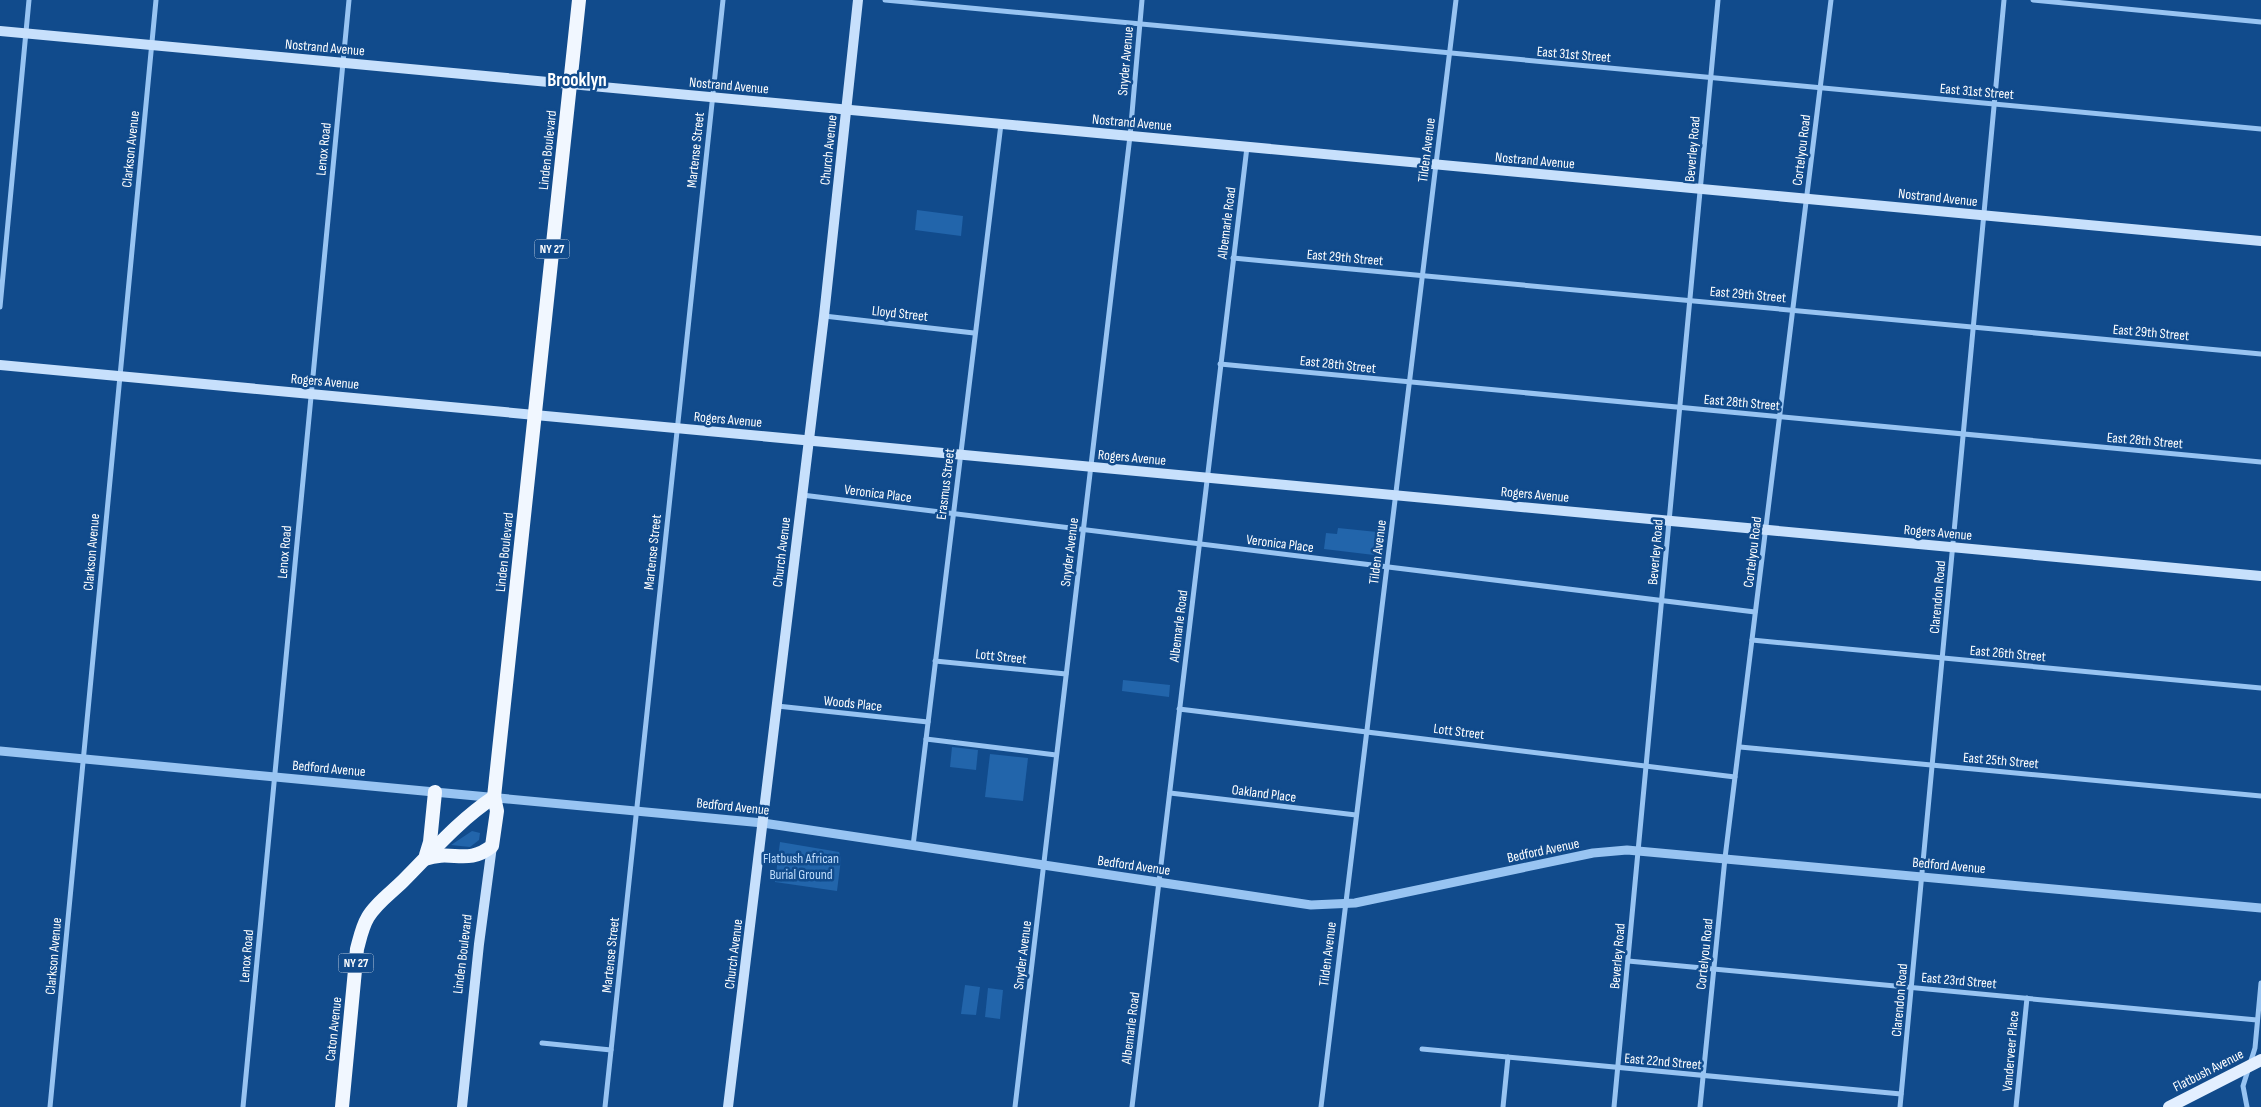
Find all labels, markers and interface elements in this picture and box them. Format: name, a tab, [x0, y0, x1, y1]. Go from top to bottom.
street label: Snyder Avenue	[1114, 26, 1137, 96]
street label: Nostrand Avenue	[285, 36, 365, 59]
street label: East 31st Street	[1536, 43, 1612, 66]
district label: Brooklyn	[547, 69, 607, 92]
street label: Nostrand Avenue	[689, 74, 769, 97]
street label: East 31st Street	[1939, 80, 2015, 103]
street label: Linden Boulevard	[535, 109, 560, 191]
street label: Clarkson Avenue	[118, 110, 143, 188]
street label: Martense Street	[683, 111, 708, 189]
street label: Nostrand Avenue	[1092, 111, 1172, 134]
street label: Cortelyou Road	[1789, 113, 1814, 187]
street label: Church Avenue	[816, 114, 841, 186]
street label: Beverley Road	[1681, 115, 1704, 183]
street label: Tilden Avenue	[1414, 117, 1439, 183]
street label: Lenox Road	[312, 122, 335, 176]
street label: Nostrand Avenue	[1495, 149, 1575, 172]
street label: Nostrand Avenue	[1897, 185, 1978, 210]
street label: Albemarle Road	[1214, 186, 1239, 261]
road number: NY 27	[534, 240, 570, 258]
street label: East 29th Street	[1306, 246, 1384, 269]
street label: East 29th Street	[1709, 283, 1787, 306]
street label: Lloyd Street	[871, 302, 929, 325]
street label: East 29th Street	[2112, 321, 2190, 344]
street label: East 28th Street	[1299, 352, 1377, 377]
street label: Rogers Avenue	[290, 370, 360, 393]
street label: East 28th Street	[1703, 391, 1781, 414]
street label: Rogers Avenue	[693, 408, 763, 431]
street label: East 28th Street	[2106, 429, 2184, 452]
street label: Rogers Avenue	[1097, 446, 1167, 469]
street label: Erasmus Street	[933, 447, 958, 521]
street label: Veronica Place	[843, 481, 913, 506]
street label: Rogers Avenue	[1500, 483, 1570, 506]
street label: Linden Boulevard	[492, 511, 517, 593]
street label: Clarkson Avenue	[80, 513, 103, 591]
street label: Martense Street	[640, 513, 665, 591]
street label: Cortelyou Road	[1740, 515, 1765, 589]
street label: Church Avenue	[769, 516, 794, 588]
street label: Snyder Avenue	[1057, 517, 1082, 587]
street label: Beverley Road	[1644, 518, 1667, 586]
street label: Tilden Avenue	[1365, 519, 1390, 585]
street label: Rogers Avenue	[1903, 521, 1973, 544]
street label: Lenox Road	[274, 525, 295, 579]
street label: Veronica Place	[1245, 531, 1315, 556]
street label: Clarendon Road	[1926, 560, 1949, 634]
street label: Albemarle Road	[1166, 589, 1191, 664]
street label: East 26th Street	[1969, 642, 2047, 665]
street label: Lott Street	[975, 645, 1027, 668]
street label: Woods Place	[823, 692, 883, 715]
street label: Lott Street	[1433, 720, 1485, 743]
street label: East 25th Street	[1962, 749, 2039, 772]
street label: Bedford Avenue	[292, 757, 366, 780]
street label: Oakland Place	[1231, 781, 1297, 806]
street label: Bedford Avenue	[696, 794, 770, 819]
street label: Bedford Avenue	[1505, 835, 1581, 866]
park label: Flatbush African Burial Ground	[763, 850, 839, 883]
street label: Bedford Avenue	[1096, 852, 1171, 879]
street label: Bedford Avenue	[1912, 854, 1986, 877]
street label: Linden Boulevard	[449, 913, 476, 995]
street label: Martense Street	[598, 916, 623, 994]
street label: Clarkson Avenue	[42, 917, 65, 995]
street label: Cortelyou Road	[1692, 917, 1717, 991]
street label: Church Avenue	[721, 918, 746, 990]
street label: Snyder Avenue	[1010, 920, 1035, 990]
street label: Tilden Avenue	[1315, 921, 1340, 987]
street label: Beverley Road	[1606, 922, 1629, 990]
street label: Lenox Road	[236, 929, 257, 983]
road number: NY 27	[338, 954, 374, 972]
street label: Clarendon Road	[1888, 963, 1911, 1037]
street label: East 23rd Street	[1921, 969, 1997, 992]
street label: Albemarle Road	[1118, 991, 1143, 1066]
street label: Caton Avenue	[322, 996, 345, 1062]
street label: Vanderveer Place	[1999, 1010, 2022, 1092]
street label: Flatbush Avenue	[2170, 1045, 2246, 1095]
street label: East 22nd Street	[1624, 1050, 1702, 1073]

